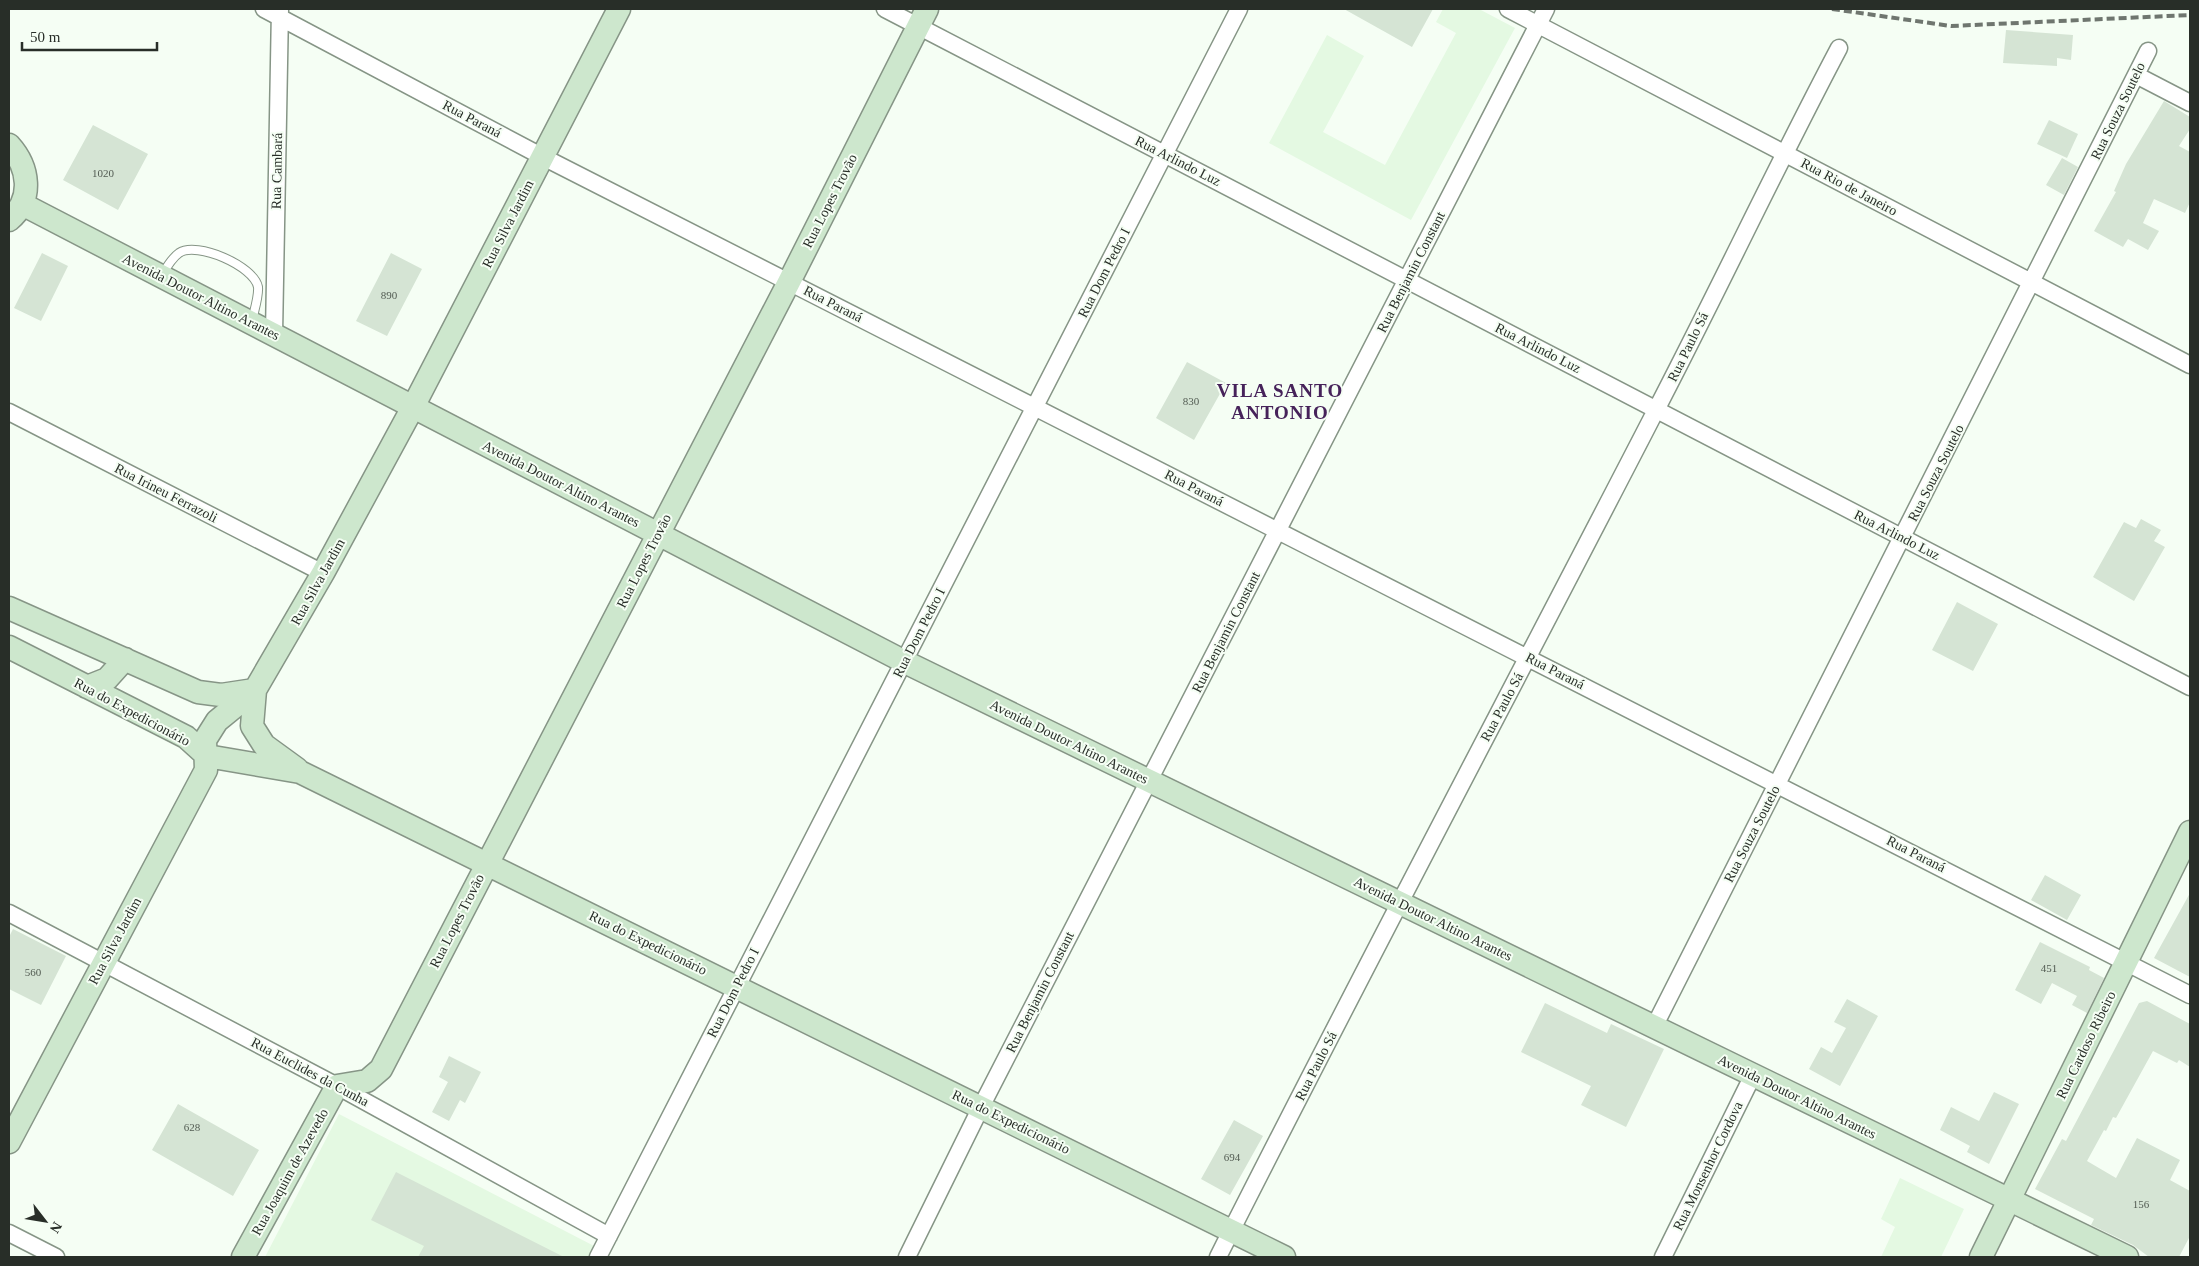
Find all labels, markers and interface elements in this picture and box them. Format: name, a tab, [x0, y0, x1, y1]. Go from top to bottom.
scale bar	[22, 20, 158, 52]
text: 50 m	[30, 29, 61, 45]
street label: Rua Souza Soutelo	[2088, 60, 2148, 162]
street label: Rua Paraná	[440, 97, 505, 141]
street label: Rua Cambará	[269, 132, 285, 209]
street label: Rua Arlindo Luz	[1133, 133, 1223, 189]
street label: Rua Lopes Trovão	[800, 152, 860, 250]
street label: Rua Rio de Janeiro	[1798, 155, 1900, 219]
house number: 1020	[92, 167, 115, 179]
street label: Rua Silva Jardim	[479, 178, 537, 270]
street label: Rua Benjamin Constant	[1374, 209, 1448, 335]
street label: Rua Dom Pedro I	[1075, 225, 1133, 320]
street label: Avenida Doutor Altino Arantes	[120, 251, 282, 343]
street label: Rua Paraná	[801, 283, 866, 326]
house number: 890	[381, 289, 398, 301]
street label: Rua Paulo Sá	[1665, 309, 1712, 384]
street label: Rua Arlindo Luz	[1493, 320, 1583, 376]
district label: VILA SANTO ANTONIO	[1217, 380, 1343, 423]
house number: 830	[1183, 395, 1200, 407]
street label: Rua Souza Soutelo	[1905, 422, 1967, 524]
street label: Avenida Doutor Altino Arantes	[480, 438, 642, 530]
street label: Rua Irineu Ferrazoli	[112, 461, 220, 525]
street label: Rua Paraná	[1162, 467, 1227, 510]
street label: Rua Arlindo Luz	[1852, 507, 1942, 563]
street label: Rua Lopes Trovão	[614, 512, 674, 610]
street label: Rua Silva Jardim	[288, 536, 348, 628]
street label: Rua Benjamin Constant	[1189, 569, 1263, 695]
street label: Rua Dom Pedro I	[890, 585, 948, 680]
street label: Rua Paraná	[1523, 650, 1588, 693]
street label: Rua Paulo Sá	[1478, 669, 1527, 744]
street label: Rua do Expedicionário	[71, 675, 193, 749]
street label: Avenida Doutor Altino Arantes	[987, 697, 1151, 787]
street label: Rua Souza Soutelo	[1721, 783, 1783, 885]
street label: Rua Paraná	[1884, 833, 1949, 876]
street label: Rua Lopes Trovão	[427, 872, 487, 970]
street label: Avenida Doutor Altino Arantes	[1351, 874, 1515, 964]
street label: Rua Silva Jardim	[86, 895, 144, 987]
street label: Rua do Expedicionário	[587, 908, 709, 978]
street label: Rua Benjamin Constant	[1003, 929, 1077, 1055]
street label: Rua Dom Pedro I	[704, 945, 762, 1040]
house number: 451	[2041, 962, 2057, 974]
house number: 560	[25, 966, 42, 978]
street label: Rua Cardoso Ribeiro	[2053, 989, 2119, 1101]
street label: Rua Paulo Sá	[1292, 1028, 1340, 1103]
street label: Rua Euclides da Cunha	[249, 1035, 372, 1110]
street label: Avenida Doutor Altino Arantes	[1715, 1052, 1879, 1142]
street label: Rua do Expedicionário	[950, 1087, 1072, 1157]
street label: Rua Monsenhor Cordova	[1670, 1098, 1746, 1233]
street label: Rua Joaquim de Azevedo	[249, 1106, 331, 1238]
house number: 628	[184, 1121, 201, 1133]
house number: 694	[1224, 1151, 1241, 1163]
north arrow	[20, 1196, 70, 1246]
house number: 156	[2133, 1198, 2150, 1210]
text: N	[47, 1219, 65, 1236]

